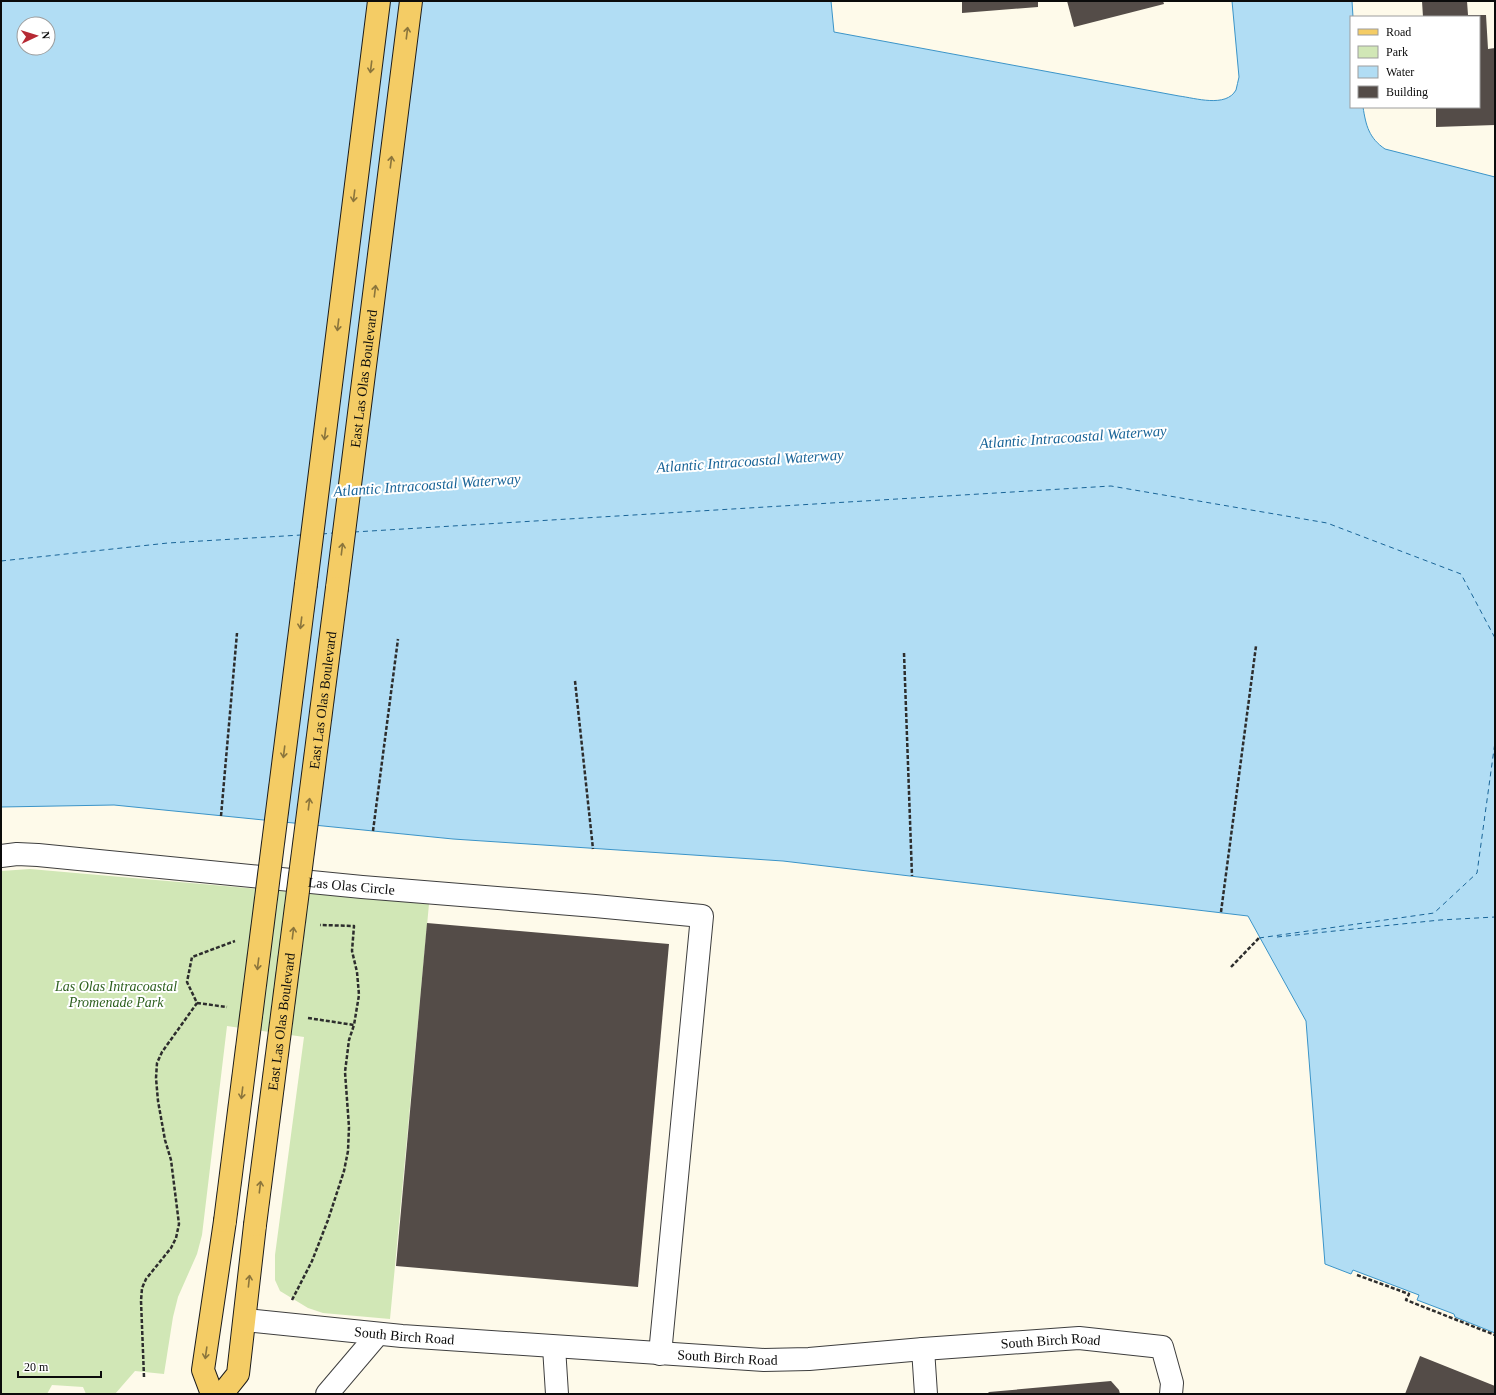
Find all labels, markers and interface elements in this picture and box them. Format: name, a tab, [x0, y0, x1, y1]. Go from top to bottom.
north arrow	[16, 16, 56, 56]
legend	[1350, 16, 1480, 108]
text: Road	[1386, 25, 1411, 39]
one-way arrow	[404, 27, 411, 40]
text: N	[40, 31, 52, 40]
text: Park	[1386, 45, 1408, 59]
one-way arrow	[367, 61, 375, 74]
text: Water	[1386, 65, 1414, 79]
text: Building	[1386, 85, 1428, 99]
one-way arrow	[387, 156, 395, 169]
one-way arrow	[351, 190, 358, 203]
one-way arrow	[371, 285, 379, 298]
street label: East Las Olas Boulevard	[348, 309, 380, 449]
one-way arrow	[334, 318, 342, 331]
water label: Atlantic Intracoastal Waterway	[978, 422, 1168, 452]
one-way arrow	[321, 427, 328, 440]
water label: Atlantic Intracoastal Waterway	[655, 446, 845, 476]
water label: Atlantic Intracoastal Waterway	[332, 470, 522, 500]
one-way arrow	[338, 543, 346, 556]
one-way arrow	[297, 616, 305, 629]
street label: East Las Olas Boulevard	[307, 631, 339, 770]
one-way arrow	[281, 745, 288, 758]
one-way arrow	[305, 798, 313, 811]
street label: Las Olas Circle	[307, 875, 395, 898]
one-way arrow	[289, 927, 297, 940]
street label: East Las Olas Boulevard	[265, 952, 298, 1092]
one-way arrow	[254, 957, 262, 970]
park label: Las Olas Intracoastal Promenade Park	[54, 979, 177, 1010]
one-way arrow	[238, 1086, 245, 1099]
one-way arrow	[256, 1181, 264, 1194]
one-way arrow	[245, 1275, 252, 1288]
street label: South Birch Road	[353, 1324, 455, 1347]
street label: South Birch Road	[1000, 1331, 1101, 1352]
one-way arrow	[202, 1346, 210, 1359]
street label: South Birch Road	[677, 1347, 778, 1368]
scale bar	[18, 1353, 101, 1379]
text: 20 m	[24, 1360, 49, 1374]

